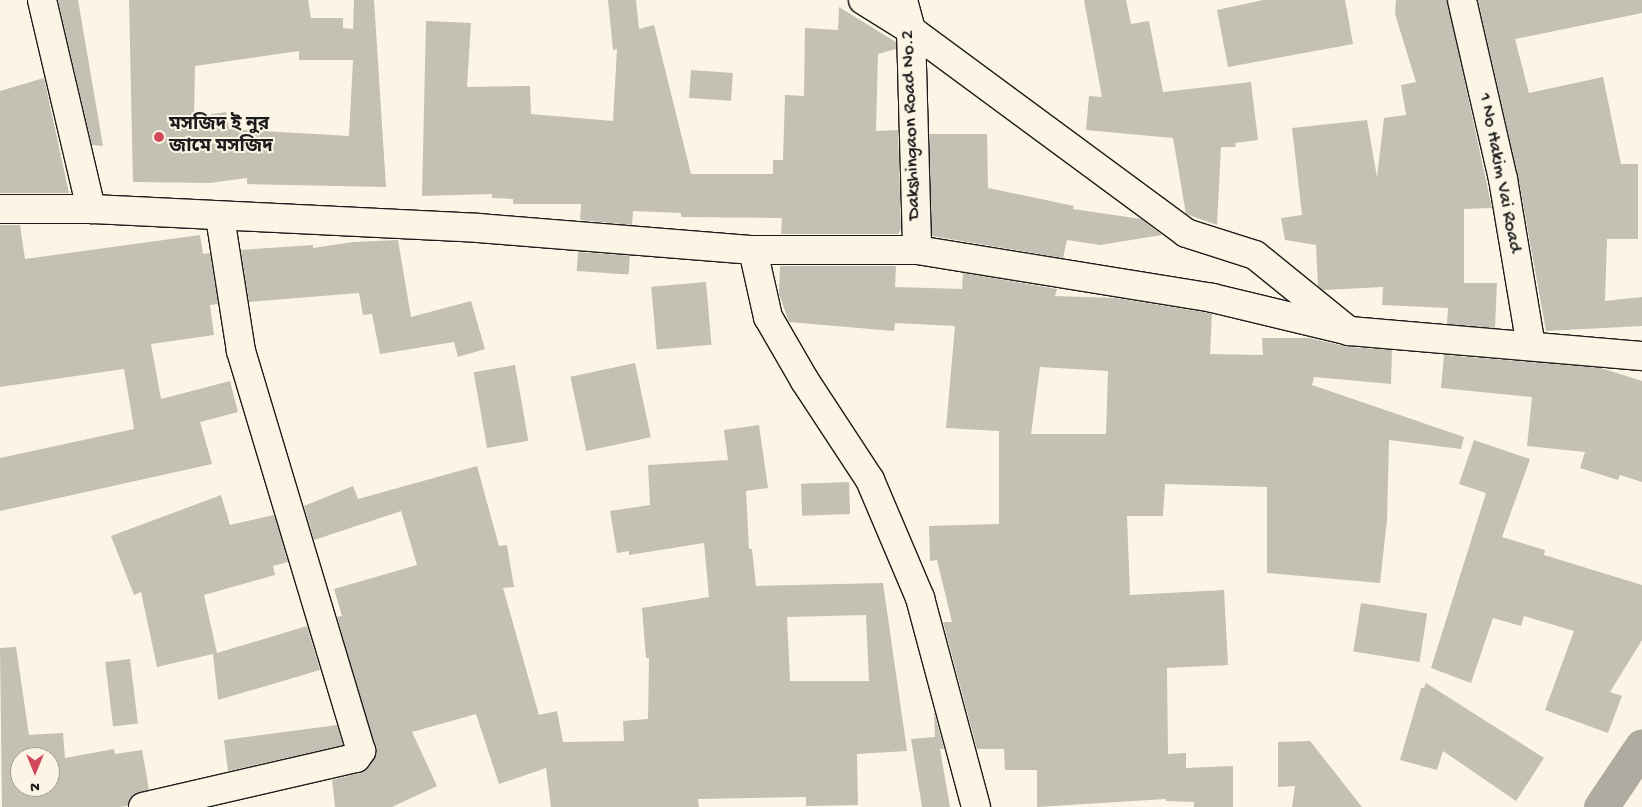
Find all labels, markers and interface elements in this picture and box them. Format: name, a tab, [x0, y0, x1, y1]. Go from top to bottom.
street label: Dakshingaon Road No.2	[897, 30, 927, 220]
street label: 1 No Hakim Vai Road	[1472, 91, 1526, 255]
place label: মসজিদ ই নুর জামে মসজিদ	[169, 115, 273, 159]
marker: মসজিদ ই নুর জামে মসজিদ	[153, 131, 165, 143]
north arrow	[10, 747, 60, 797]
text: N	[30, 778, 40, 795]

